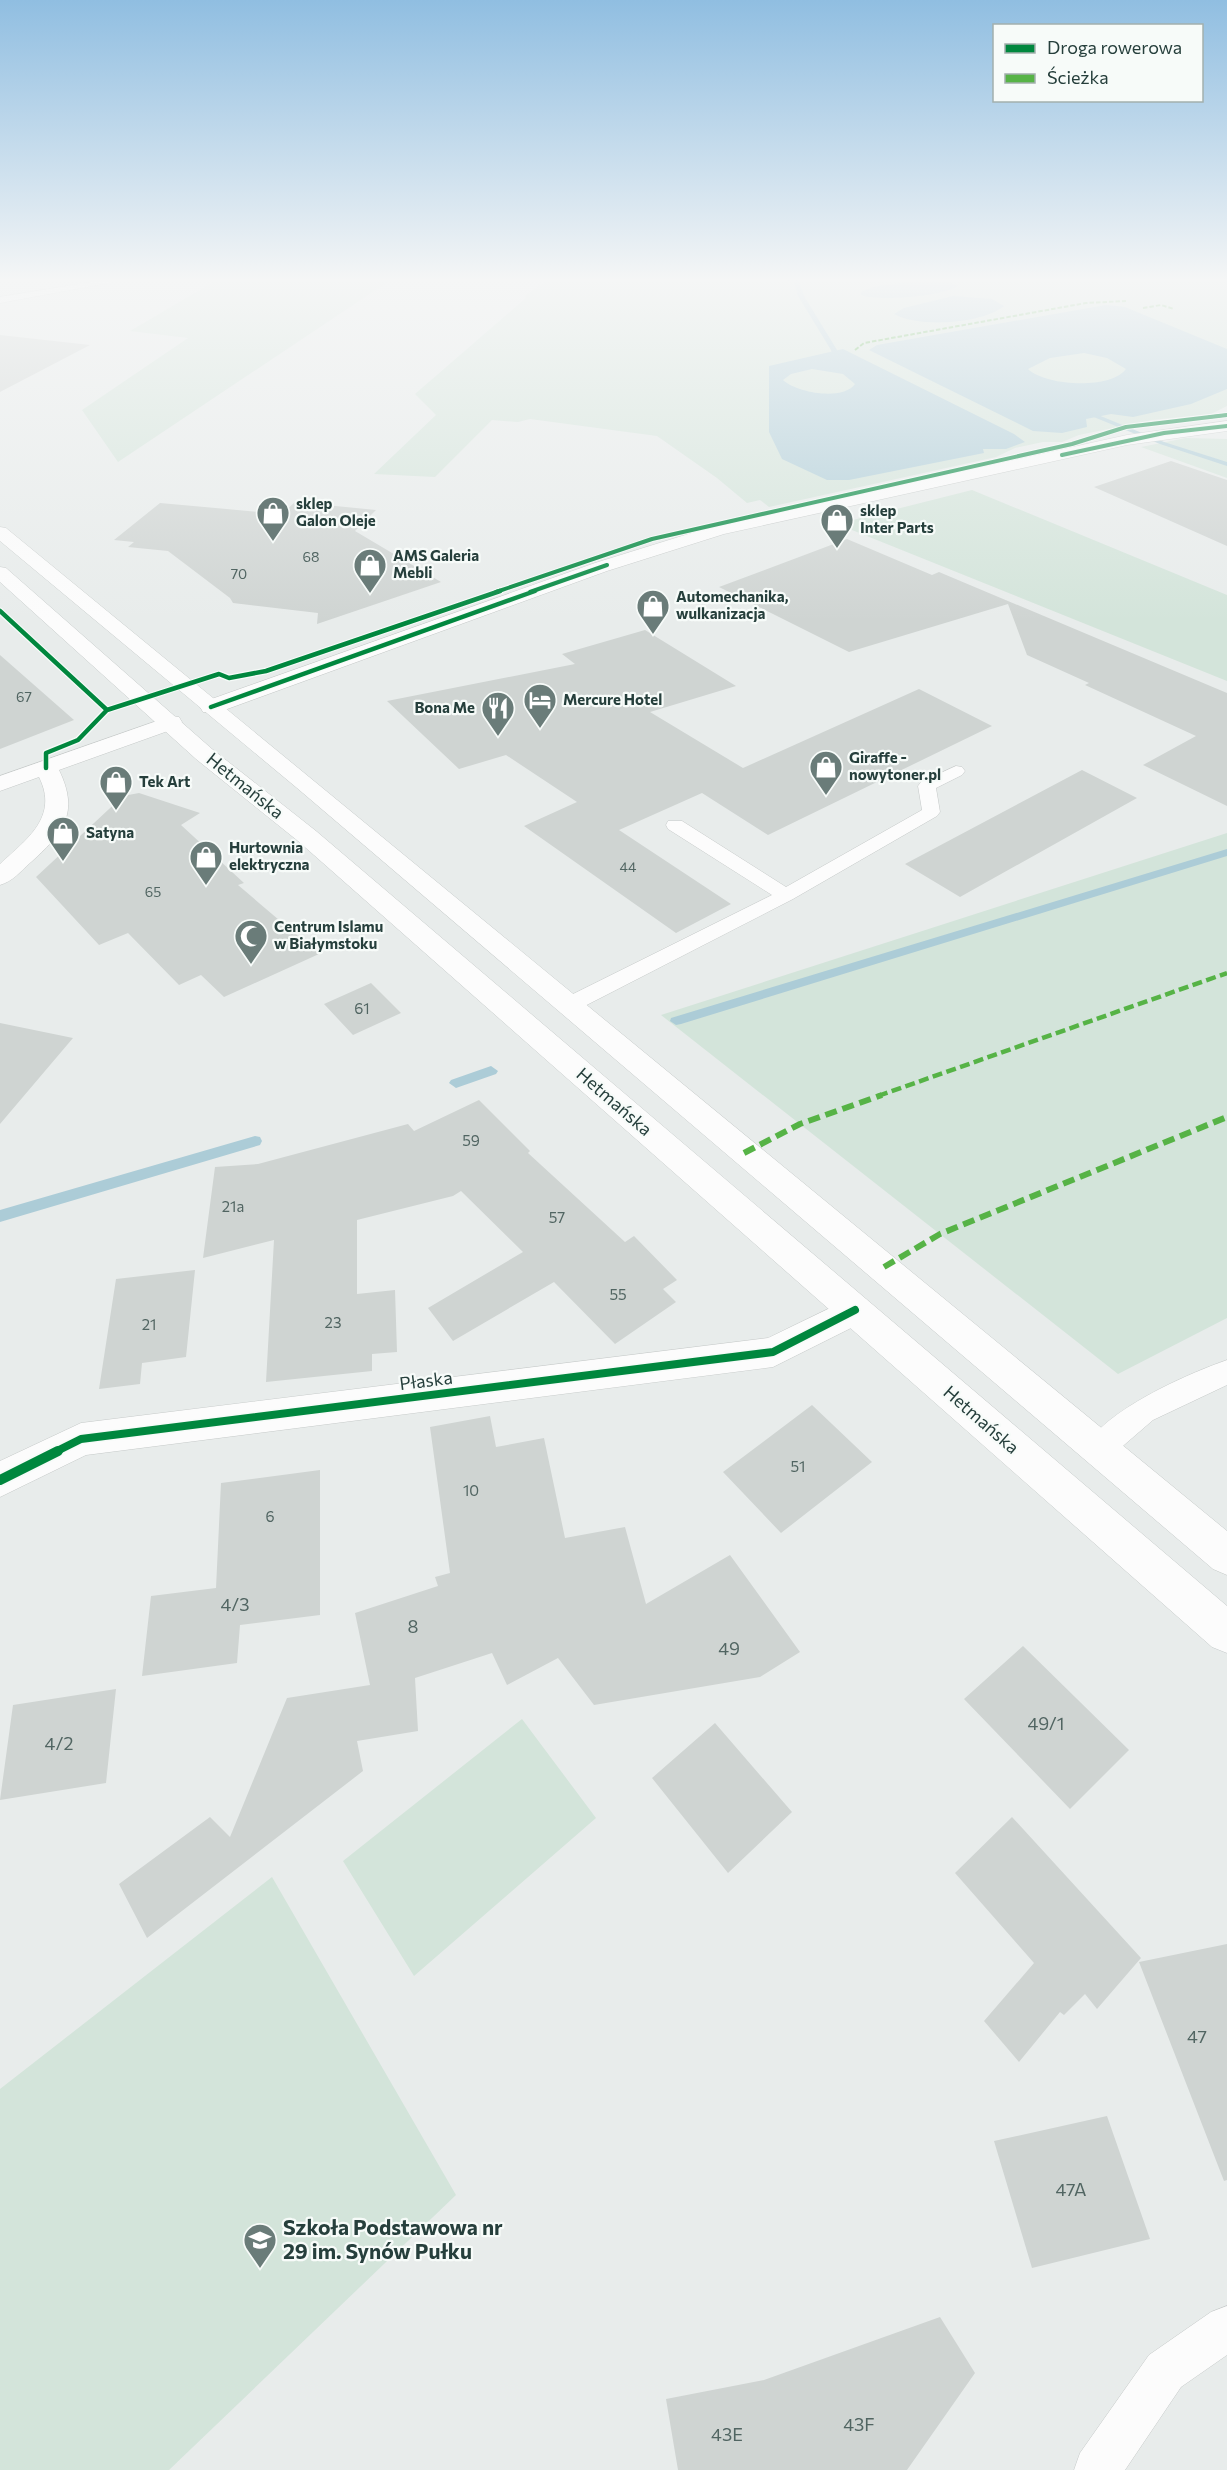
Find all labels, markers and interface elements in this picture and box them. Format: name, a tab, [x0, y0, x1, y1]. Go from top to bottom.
legend	[993, 24, 1203, 102]
text: Droga rowerowa	[1047, 36, 1182, 58]
text: Ścieżka	[1047, 66, 1109, 88]
place label: sklep Galon Oleje	[296, 494, 376, 529]
shop icon: sklep Galon Oleje	[255, 495, 291, 542]
place label: sklep Inter Parts	[860, 501, 934, 536]
shop icon: sklep Inter Parts	[819, 502, 855, 549]
place label: AMS Galeria Mebli	[393, 546, 479, 581]
shop icon: AMS Galeria Mebli	[352, 547, 388, 594]
house number: 68	[303, 548, 320, 565]
house number: 70	[231, 565, 247, 582]
place label: Automechanika, wulkanizacja	[676, 587, 789, 622]
shop icon: Automechanika, wulkanizacja	[635, 588, 671, 635]
hotel icon: Mercure Hotel	[522, 682, 558, 729]
house number: 67	[16, 688, 32, 705]
restaurant icon: Bona Me	[480, 690, 516, 737]
place label: Mercure Hotel	[563, 690, 662, 708]
place label: Bona Me	[414, 698, 475, 716]
street label: Hetmańska	[203, 747, 289, 823]
place label: Giraffe - nowytoner.pl	[849, 748, 941, 783]
shop icon: Giraffe - nowytoner.pl	[808, 749, 844, 796]
shop icon: Tek Art	[98, 764, 134, 811]
place label: Tek Art	[139, 772, 190, 790]
shop icon: Satyna	[45, 815, 81, 862]
place label: Satyna	[86, 823, 134, 841]
place label: Hurtownia elektryczna	[229, 838, 310, 873]
shop icon: Hurtownia elektryczna	[188, 839, 224, 886]
house number: 44	[620, 858, 637, 875]
house number: 65	[145, 883, 161, 900]
place label: Centrum Islamu w Białymstoku	[274, 917, 383, 952]
mosque icon: Centrum Islamu w Białymstoku	[233, 918, 269, 965]
house number: 61	[354, 999, 370, 1017]
street label: Hetmańska	[572, 1062, 657, 1140]
house number: 59	[462, 1131, 480, 1149]
house number: 21a	[222, 1197, 244, 1215]
house number: 57	[549, 1208, 565, 1226]
house number: 55	[609, 1285, 627, 1303]
house number: 23	[325, 1313, 341, 1331]
house number: 21	[142, 1315, 156, 1333]
street label: Płaska	[398, 1366, 454, 1394]
street label: Hetmańska	[939, 1380, 1024, 1458]
house number: 51	[790, 1457, 806, 1475]
house number: 10	[463, 1481, 479, 1499]
house number: 6	[265, 1507, 275, 1525]
house number: 4/3	[220, 1593, 250, 1615]
house number: 8	[408, 1615, 419, 1637]
house number: 49	[718, 1637, 740, 1659]
house number: 49/1	[1027, 1712, 1065, 1734]
house number: 4/2	[45, 1732, 73, 1754]
house number: 47	[1187, 2025, 1207, 2047]
house number: 47A	[1056, 2178, 1086, 2200]
place label: Szkoła Podstawowa nr 29 im. Synów Pułku	[283, 2214, 503, 2263]
school or university icon: Szkoła Podstawowa nr 29 im. Synów Pułku	[242, 2222, 278, 2269]
house number: 43F	[843, 2413, 875, 2435]
house number: 43E	[711, 2423, 743, 2445]

